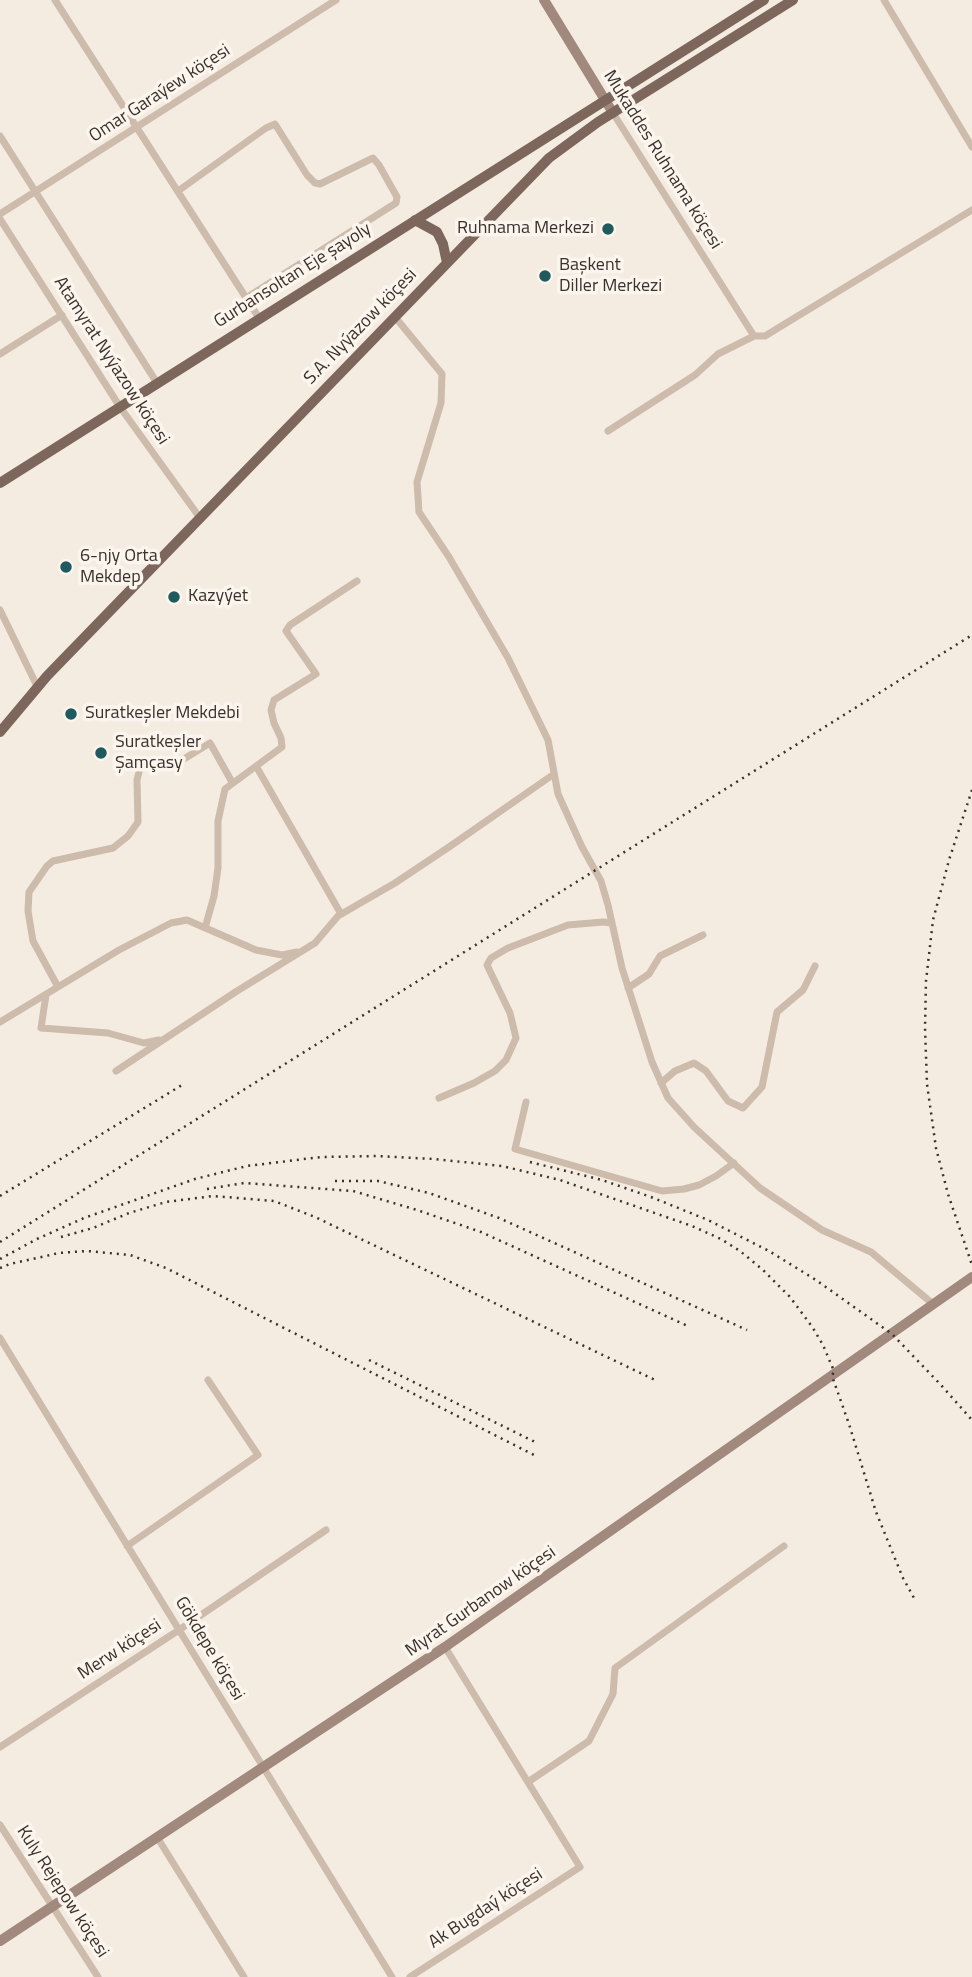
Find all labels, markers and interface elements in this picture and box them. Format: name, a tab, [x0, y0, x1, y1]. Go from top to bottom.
street label: Omar Garaýew köçesi	[85, 40, 235, 148]
street label: Mukaddes Ruhnama köçesi	[598, 67, 726, 253]
place label: Ruhnama Merkezi	[457, 218, 594, 240]
street label: Gurbansoltan Eje şayoly	[210, 219, 376, 333]
marker: Ruhnama Merkezi	[600, 221, 616, 237]
place label: Başkent Diller Merkezi	[559, 255, 662, 298]
street label: S.A. Nyýazow köçesi	[300, 265, 422, 389]
marker: Başkent Diller Merkezi	[537, 268, 553, 284]
street label: Atamyrat Nyýazow köçesi	[49, 273, 173, 449]
place label: 6-njy Orta Mekdep	[80, 546, 158, 588]
marker: 6-njy Orta Mekdep	[58, 559, 74, 575]
place label: Kazyýet	[188, 586, 248, 608]
marker: Kazyýet	[166, 589, 182, 605]
place label: Suratkeşler Mekdebi	[85, 703, 240, 725]
marker: Suratkeşler Mekdebi	[63, 706, 79, 722]
place label: Suratkeşler Şamçasy	[115, 732, 201, 774]
marker: Suratkeşler Şamçasy	[93, 745, 109, 761]
street label: Myrat Gurbanow köçesi	[402, 1542, 560, 1662]
street label: Gökdepe köçesi	[170, 1593, 248, 1705]
street label: Merw köçesi	[74, 1615, 166, 1685]
street label: Kuly Rejepow köçesi	[11, 1822, 113, 1962]
street label: Ak Bugdaý köçesi	[425, 1864, 547, 1954]

